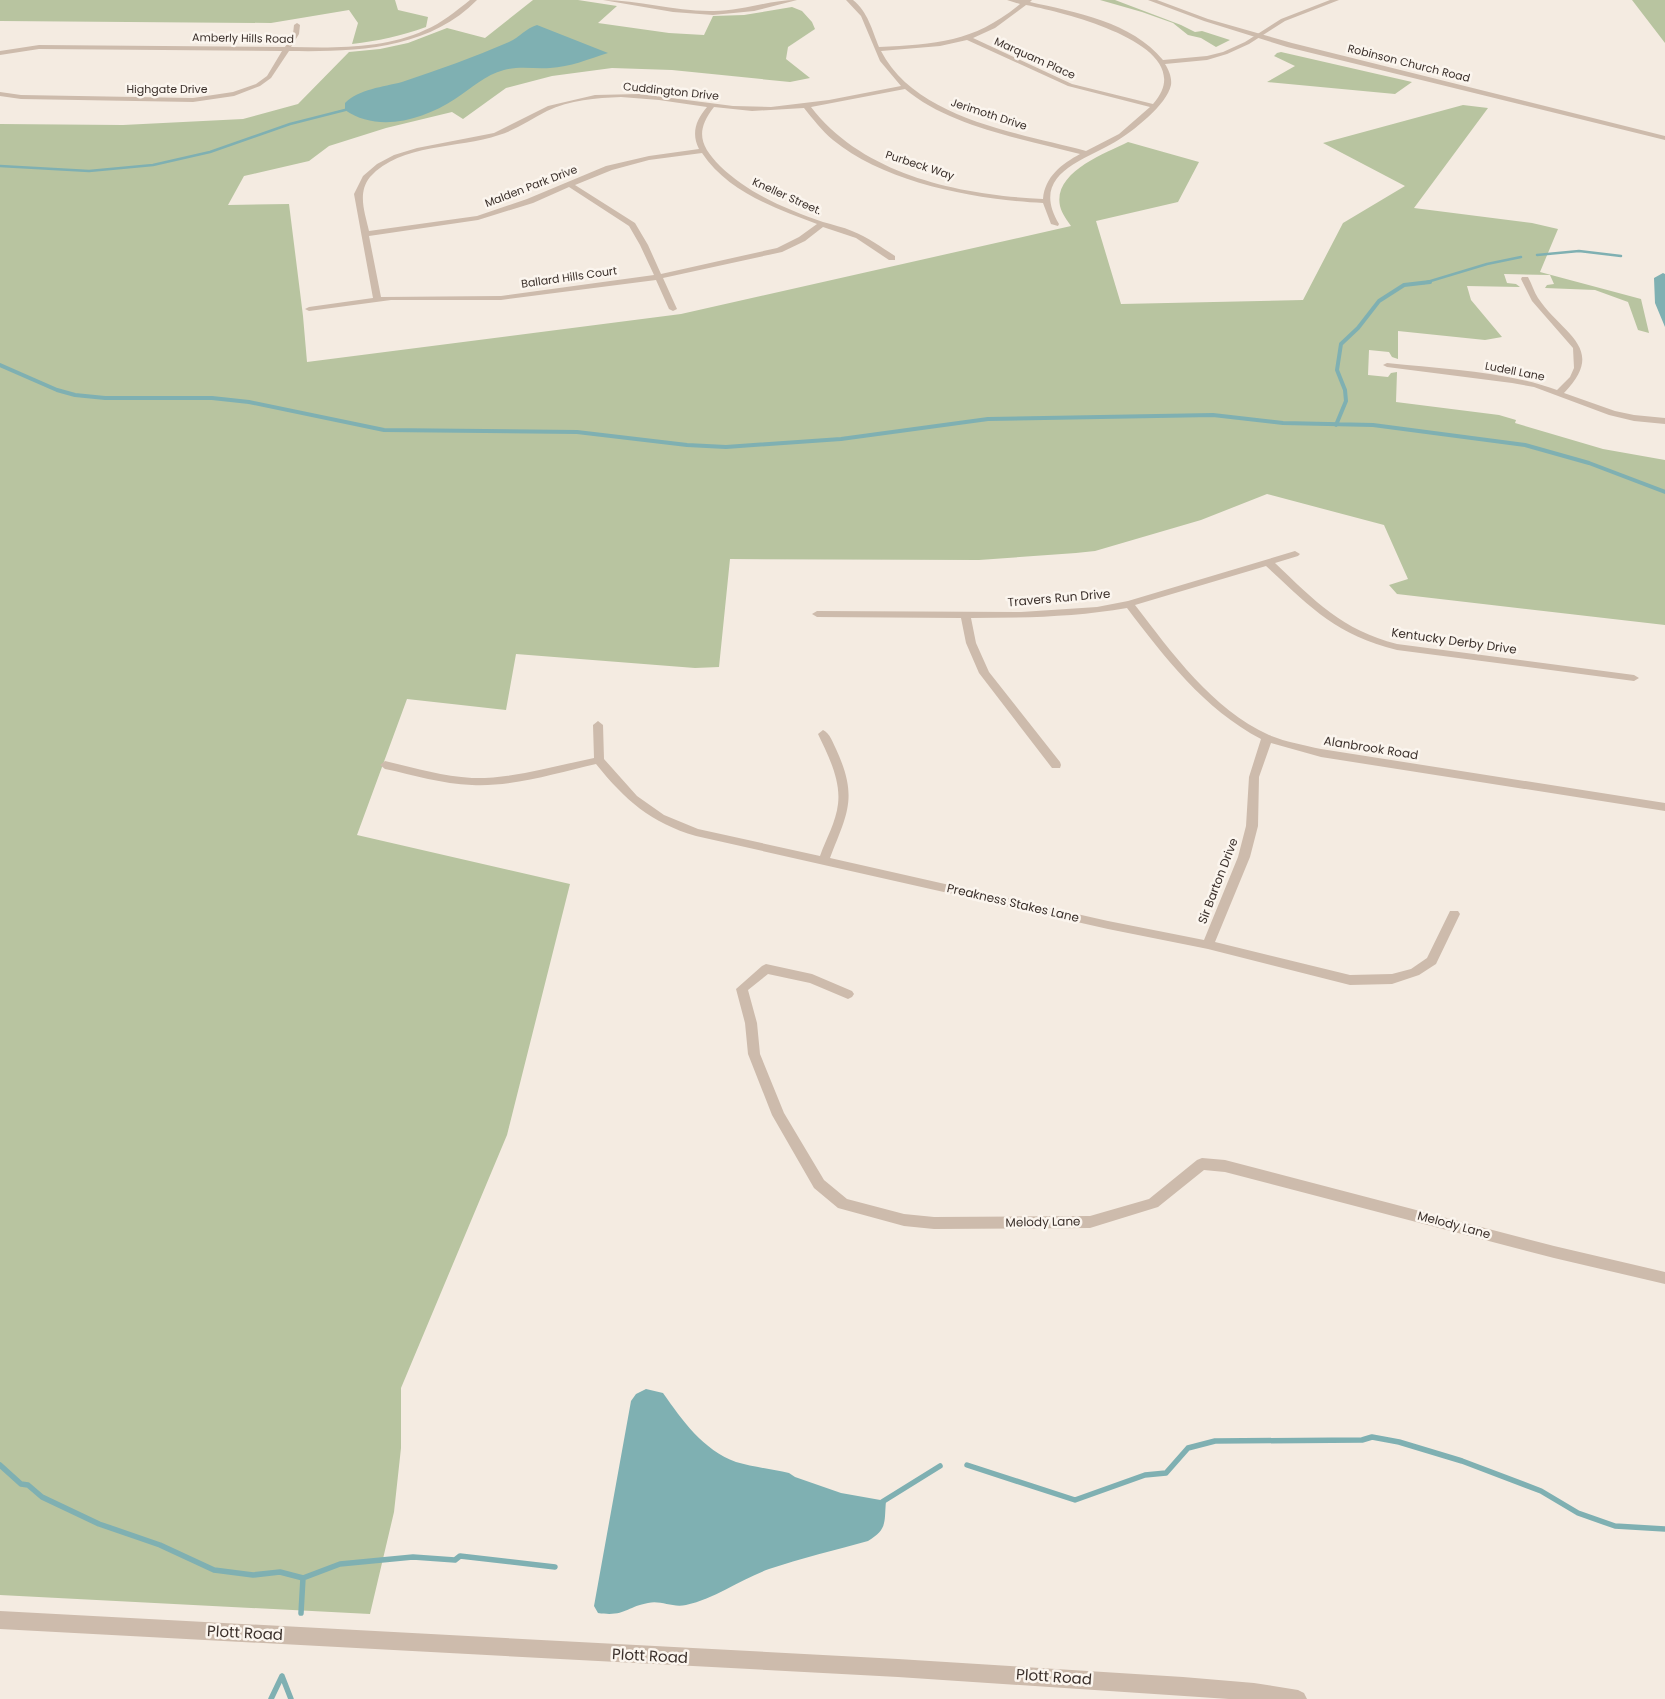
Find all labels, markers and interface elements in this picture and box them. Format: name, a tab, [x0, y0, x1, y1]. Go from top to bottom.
street label: Amberly Hills Road	[192, 29, 294, 47]
street label: Marquam Place	[992, 33, 1078, 83]
street label: Robinson Church Road	[1346, 40, 1472, 86]
street label: Cuddington Drive	[622, 78, 720, 104]
street label: Highgate Drive	[126, 81, 208, 97]
street label: Jerimoth Drive	[949, 94, 1029, 134]
street label: Purbeck Way	[884, 146, 957, 184]
street label: Malden Park Drive	[482, 161, 580, 211]
street label: Kneller Street.	[750, 174, 824, 218]
street label: Ballard Hills Court	[520, 262, 618, 292]
street label: Ludell Lane	[1484, 357, 1546, 385]
street label: Travers Run Drive	[1007, 585, 1111, 610]
street label: Kentucky Derby Drive	[1390, 623, 1518, 658]
street label: Alanbrook Road	[1323, 732, 1420, 763]
street label: Sir Barton Drive	[1193, 835, 1242, 926]
street label: Preakness Stakes Lane	[945, 879, 1081, 926]
street label: Melody Lane	[1416, 1207, 1493, 1242]
street label: Melody Lane	[1005, 1212, 1081, 1231]
street label: Plott Road	[207, 1620, 283, 1645]
street label: Plott Road	[612, 1643, 688, 1668]
street label: Plott Road	[1015, 1663, 1093, 1690]

